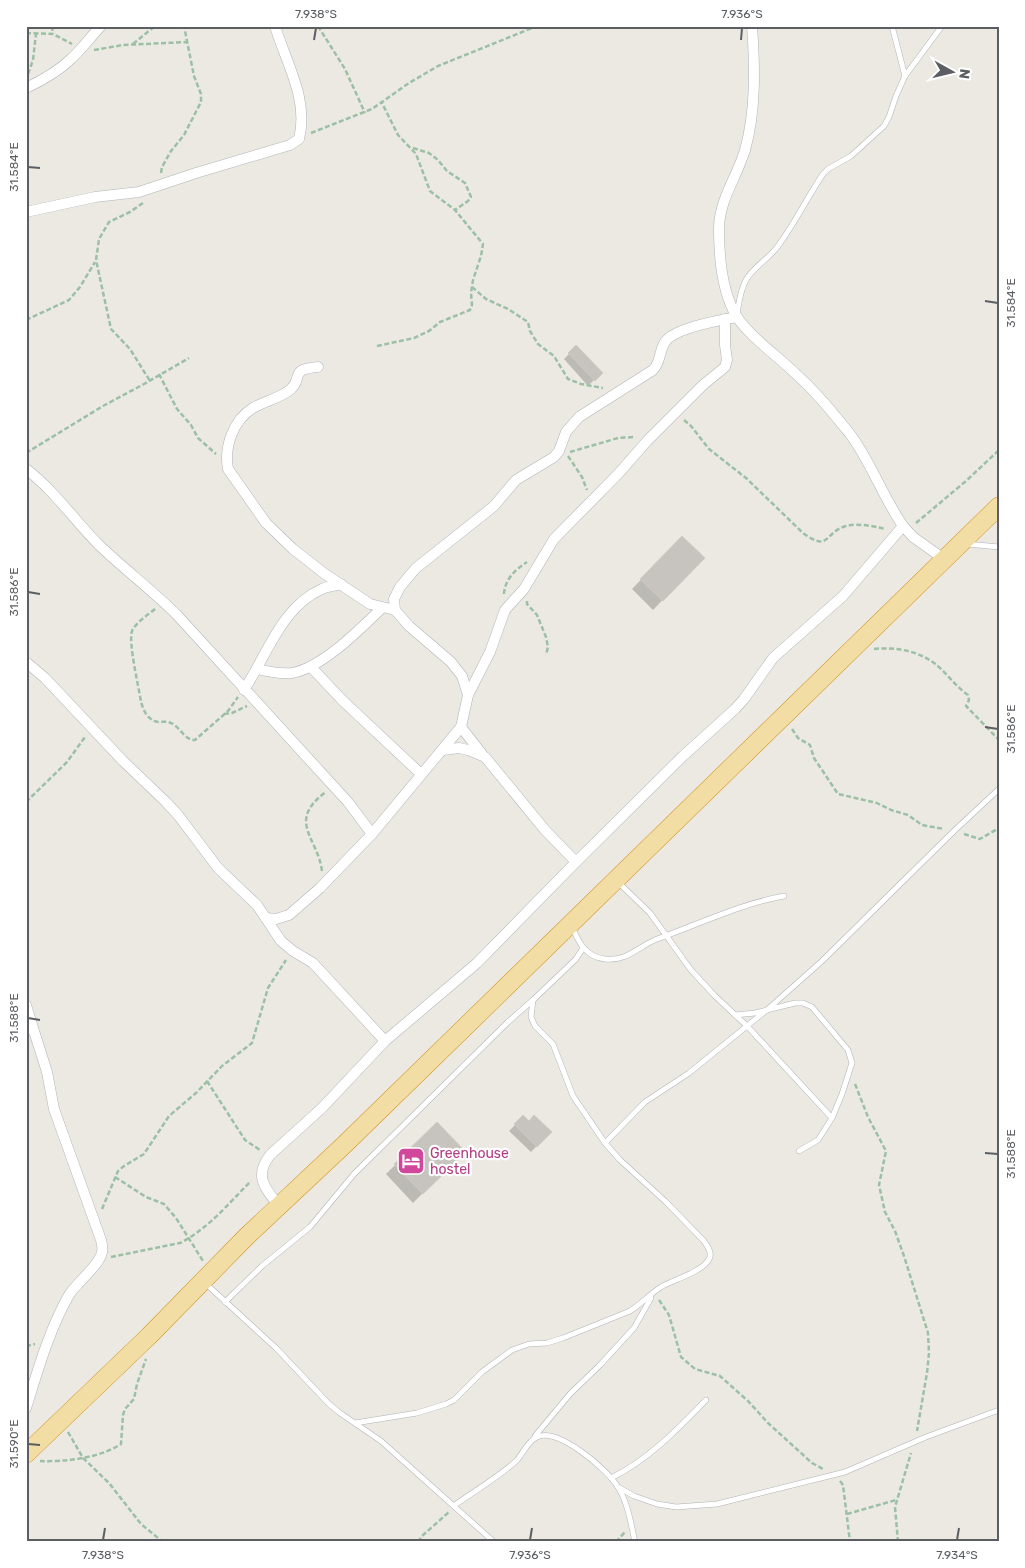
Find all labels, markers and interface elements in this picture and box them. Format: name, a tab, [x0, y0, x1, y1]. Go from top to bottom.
text: 7.938°S	[295, 7, 337, 21]
text: 7.936°S	[721, 7, 763, 21]
north arrow	[928, 48, 978, 98]
text: N	[955, 68, 973, 80]
text: 31.584°E	[7, 142, 21, 192]
text: 31.584°E	[1004, 278, 1018, 328]
text: 31.586°E	[7, 567, 21, 617]
text: 31.586°E	[1004, 704, 1018, 754]
text: 31.588°E	[7, 993, 21, 1043]
text: 31.588°E	[1004, 1129, 1018, 1179]
place label: Greenhouse hostel	[430, 1145, 509, 1178]
hotel icon: Greenhouse hostel	[396, 1146, 426, 1176]
text: 31.590°E	[7, 1420, 21, 1468]
text: 7.938°S	[82, 1548, 124, 1562]
text: 7.936°S	[509, 1548, 551, 1562]
text: 7.934°S	[936, 1548, 978, 1562]

